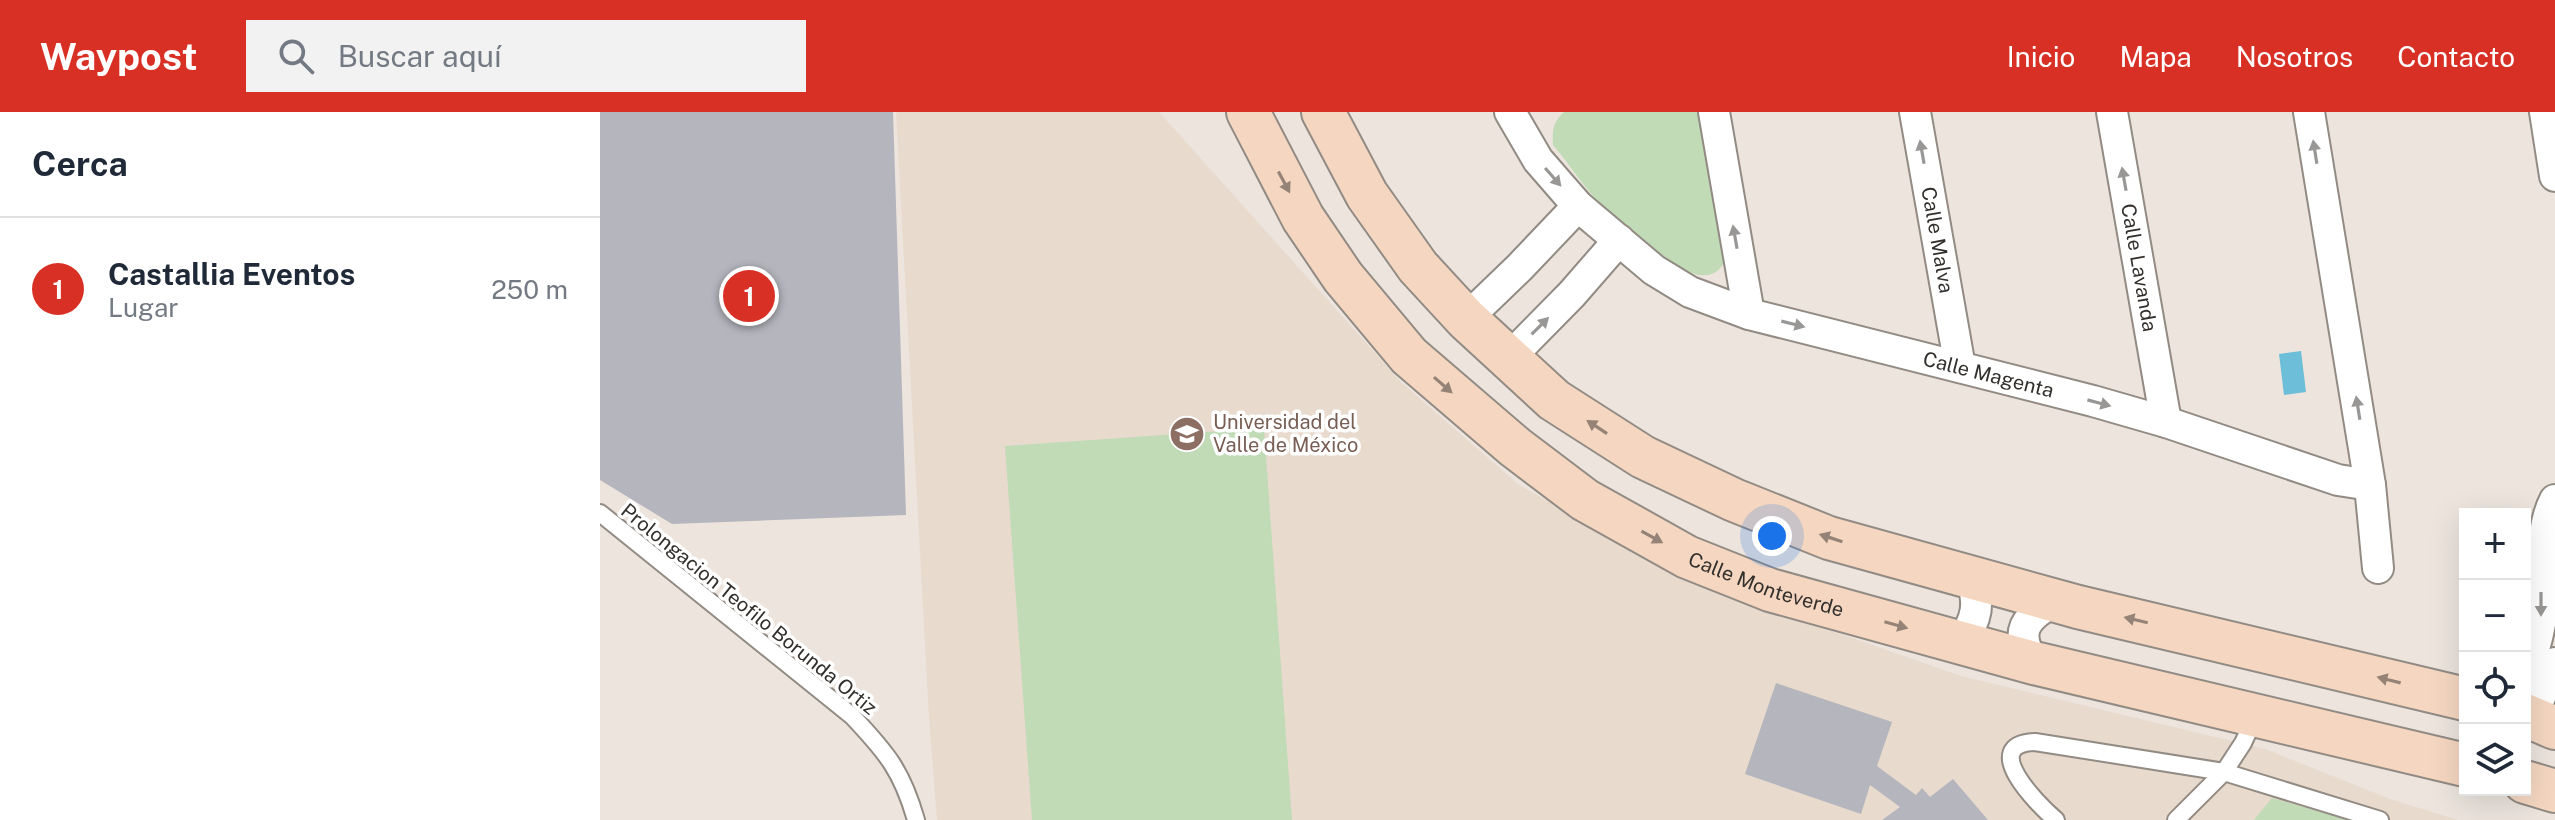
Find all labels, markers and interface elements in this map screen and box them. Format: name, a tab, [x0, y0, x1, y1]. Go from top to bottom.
search box	[246, 20, 806, 92]
text: Waypost	[40, 34, 198, 79]
icon: search	[274, 34, 318, 78]
text: Buscar aquí	[338, 38, 501, 74]
text: Inicio	[2007, 40, 2075, 73]
text: Mapa	[2119, 40, 2192, 73]
text: Nosotros	[2236, 40, 2353, 73]
text: Contacto	[2397, 40, 2515, 73]
one-way arrow	[1915, 139, 1927, 164]
one-way arrow	[2308, 139, 2321, 164]
text: Cerca	[32, 144, 128, 184]
one-way arrow	[2117, 166, 2130, 191]
one-way arrow	[1543, 167, 1561, 186]
one-way arrow	[1277, 170, 1290, 193]
street label: Calle Malva	[1916, 185, 1959, 295]
street label: Calle Lavanda	[2116, 202, 2162, 334]
one-way arrow	[1729, 224, 1741, 249]
text: Castallia Eventos	[108, 256, 355, 292]
pin: 1	[723, 266, 775, 326]
text: 1	[52, 274, 64, 305]
text: 250 m	[491, 274, 568, 305]
text: Lugar	[108, 292, 178, 323]
one-way arrow	[1530, 317, 1549, 336]
one-way arrow	[1780, 319, 1805, 331]
street label: Calle Magenta	[1920, 346, 2056, 403]
one-way arrow	[1432, 376, 1452, 393]
one-way arrow	[2351, 396, 2363, 421]
one-way arrow	[2086, 397, 2111, 409]
place label: Universidad del Valle de México	[1213, 410, 1358, 457]
school or university icon: Universidad del Valle de México	[1168, 415, 1206, 453]
one-way arrow	[1586, 420, 1608, 435]
street label: Prolongacion Teofilo Borunda Ortiz	[616, 498, 882, 720]
map controls	[2459, 508, 2531, 796]
button: +	[2459, 508, 2531, 580]
your location	[1752, 516, 1792, 556]
one-way arrow	[1641, 530, 1663, 544]
one-way arrow	[1819, 531, 1843, 544]
street label: Calle Monteverde	[1685, 547, 1847, 622]
button: −	[2459, 580, 2531, 652]
one-way arrow	[2535, 592, 2547, 617]
one-way arrow	[2124, 613, 2149, 626]
one-way arrow	[1885, 619, 1909, 632]
button: locate	[2459, 652, 2531, 724]
one-way arrow	[2377, 673, 2402, 686]
button: layers	[2459, 724, 2531, 796]

